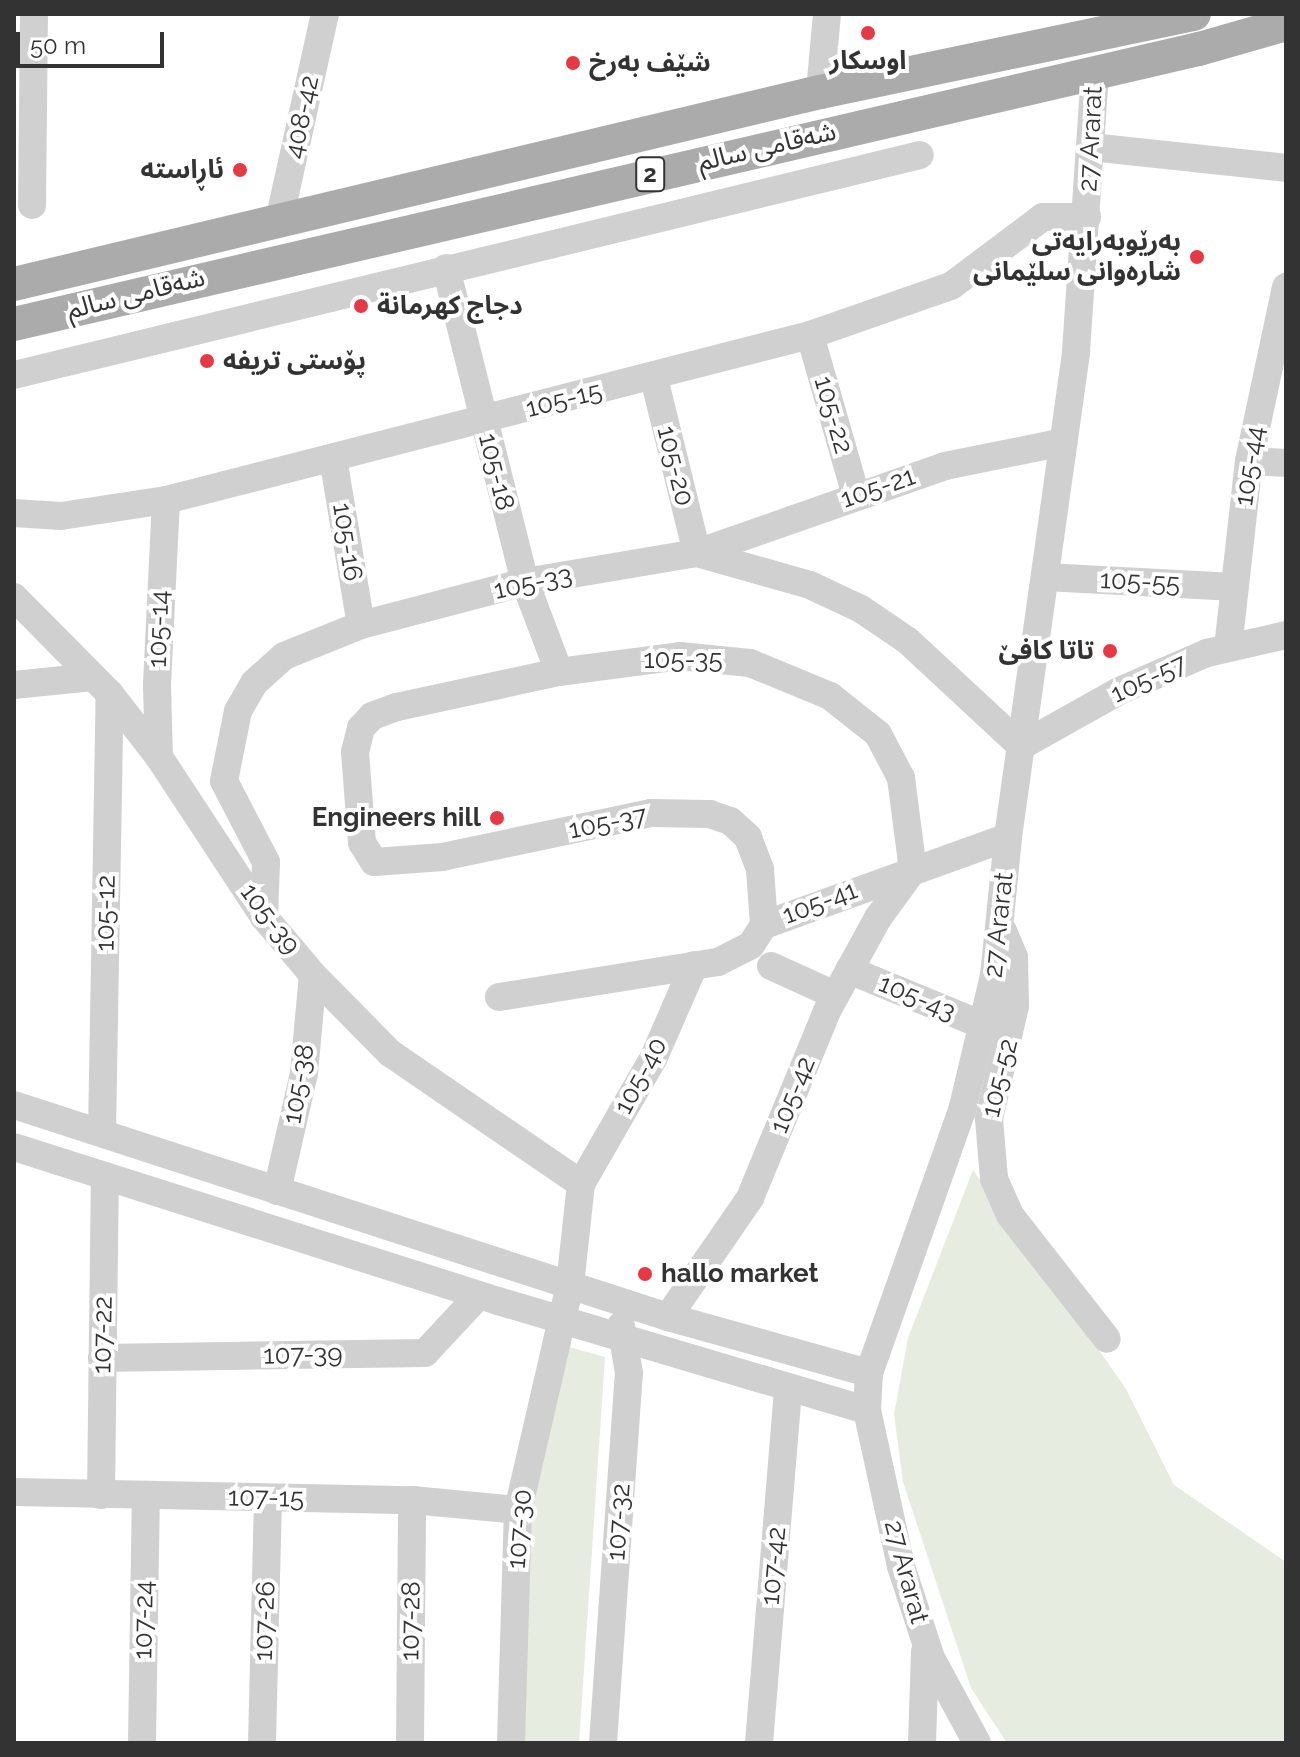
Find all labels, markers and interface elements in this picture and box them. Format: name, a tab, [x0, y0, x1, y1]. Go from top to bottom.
scale bar	[20, 16, 168, 66]
marker: اوسكار	[859, 24, 877, 42]
text: 50 m	[30, 31, 86, 60]
place label: اوسكار	[830, 45, 906, 77]
place label: شێف بەرخ	[589, 47, 711, 79]
marker: شێف بەرخ	[564, 54, 582, 72]
street label: 408-42	[278, 73, 326, 161]
street label: 27 Ararat	[1073, 85, 1109, 193]
street label: شەقامی سالم	[695, 116, 839, 178]
place label: ئاڕاستە	[141, 154, 224, 186]
road number: 2	[634, 154, 666, 194]
marker: ئاڕاستە	[231, 161, 249, 179]
place label: بەڕێوبەرایەتی شارەوانی سلێمانی	[973, 226, 1181, 288]
marker: بەڕێوبەرایەتی شارەوانی سلێمانی	[1188, 248, 1206, 266]
street label: شەقامی سالم	[64, 262, 208, 326]
place label: دجاج كهرمانة	[377, 290, 523, 322]
marker: دجاج كهرمانة	[352, 297, 370, 315]
place label: پۆستی تریفە	[223, 345, 366, 377]
marker: پۆستی تریفە	[198, 352, 216, 370]
street label: 105-22	[807, 373, 859, 457]
street label: 105-15	[523, 376, 605, 424]
street label: 105-20	[650, 423, 700, 509]
street label: 105-44	[1228, 424, 1272, 508]
street label: 105-18	[471, 430, 521, 514]
street label: 105-21	[837, 461, 919, 515]
street label: 105-16	[325, 501, 369, 583]
street label: 105-33	[491, 560, 575, 606]
street label: 105-55	[1099, 564, 1181, 600]
street label: 105-14	[142, 590, 176, 668]
place label: تاتا كافێ	[999, 635, 1094, 667]
marker: تاتا كافێ	[1101, 642, 1119, 660]
street label: 105-35	[643, 644, 723, 676]
street label: 105-57	[1106, 648, 1192, 710]
street label: 105-37	[566, 800, 650, 846]
place label: Engineers hill	[312, 802, 481, 834]
marker: Engineers hill	[488, 809, 506, 827]
street label: 27 Ararat	[978, 870, 1020, 980]
street label: 105-12	[90, 874, 122, 952]
street label: 105-41	[778, 875, 862, 931]
street label: 105-39	[233, 878, 307, 960]
street label: 105-43	[874, 968, 960, 1028]
street label: 105-40	[608, 1032, 674, 1120]
street label: 105-52	[975, 1036, 1025, 1120]
street label: 105-38	[277, 1042, 321, 1126]
street label: 105-42	[764, 1052, 822, 1138]
place label: hallo market	[661, 1258, 819, 1290]
marker: hallo market	[636, 1265, 654, 1283]
street label: 107-22	[87, 1296, 119, 1374]
street label: 107-39	[263, 1339, 343, 1371]
street label: 107-15	[228, 1482, 304, 1514]
street label: 107-32	[601, 1482, 637, 1562]
street label: 107-30	[501, 1488, 539, 1570]
street label: 27 Ararat	[877, 1516, 935, 1628]
street label: 107-42	[755, 1526, 793, 1606]
street label: 107-24	[128, 1580, 160, 1660]
street label: 107-26	[248, 1580, 282, 1662]
street label: 107-28	[395, 1581, 427, 1661]

